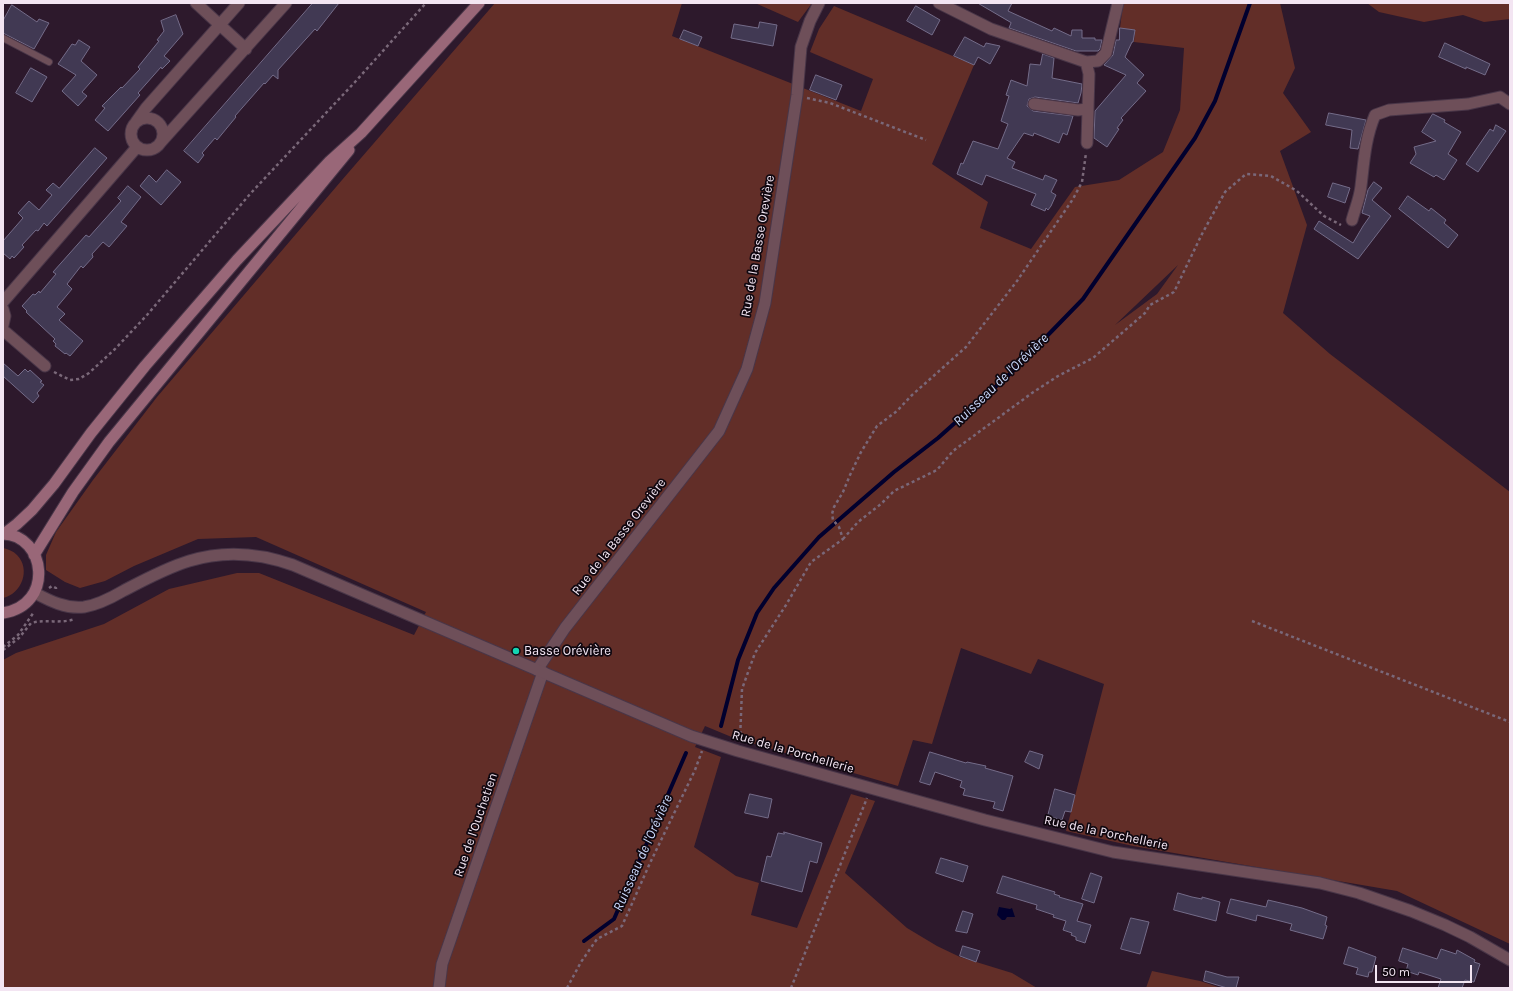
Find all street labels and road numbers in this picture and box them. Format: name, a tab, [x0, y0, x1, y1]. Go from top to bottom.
street label: Rue de la Basse Orevière	[738, 174, 778, 318]
street label: Rue de la Basse Orevière	[569, 476, 669, 598]
street label: Rue de la Porchellerie	[730, 727, 856, 777]
street label: Rue de l'Ouchetien	[451, 771, 501, 879]
street label: Rue de la Porchellerie	[1043, 812, 1169, 854]

